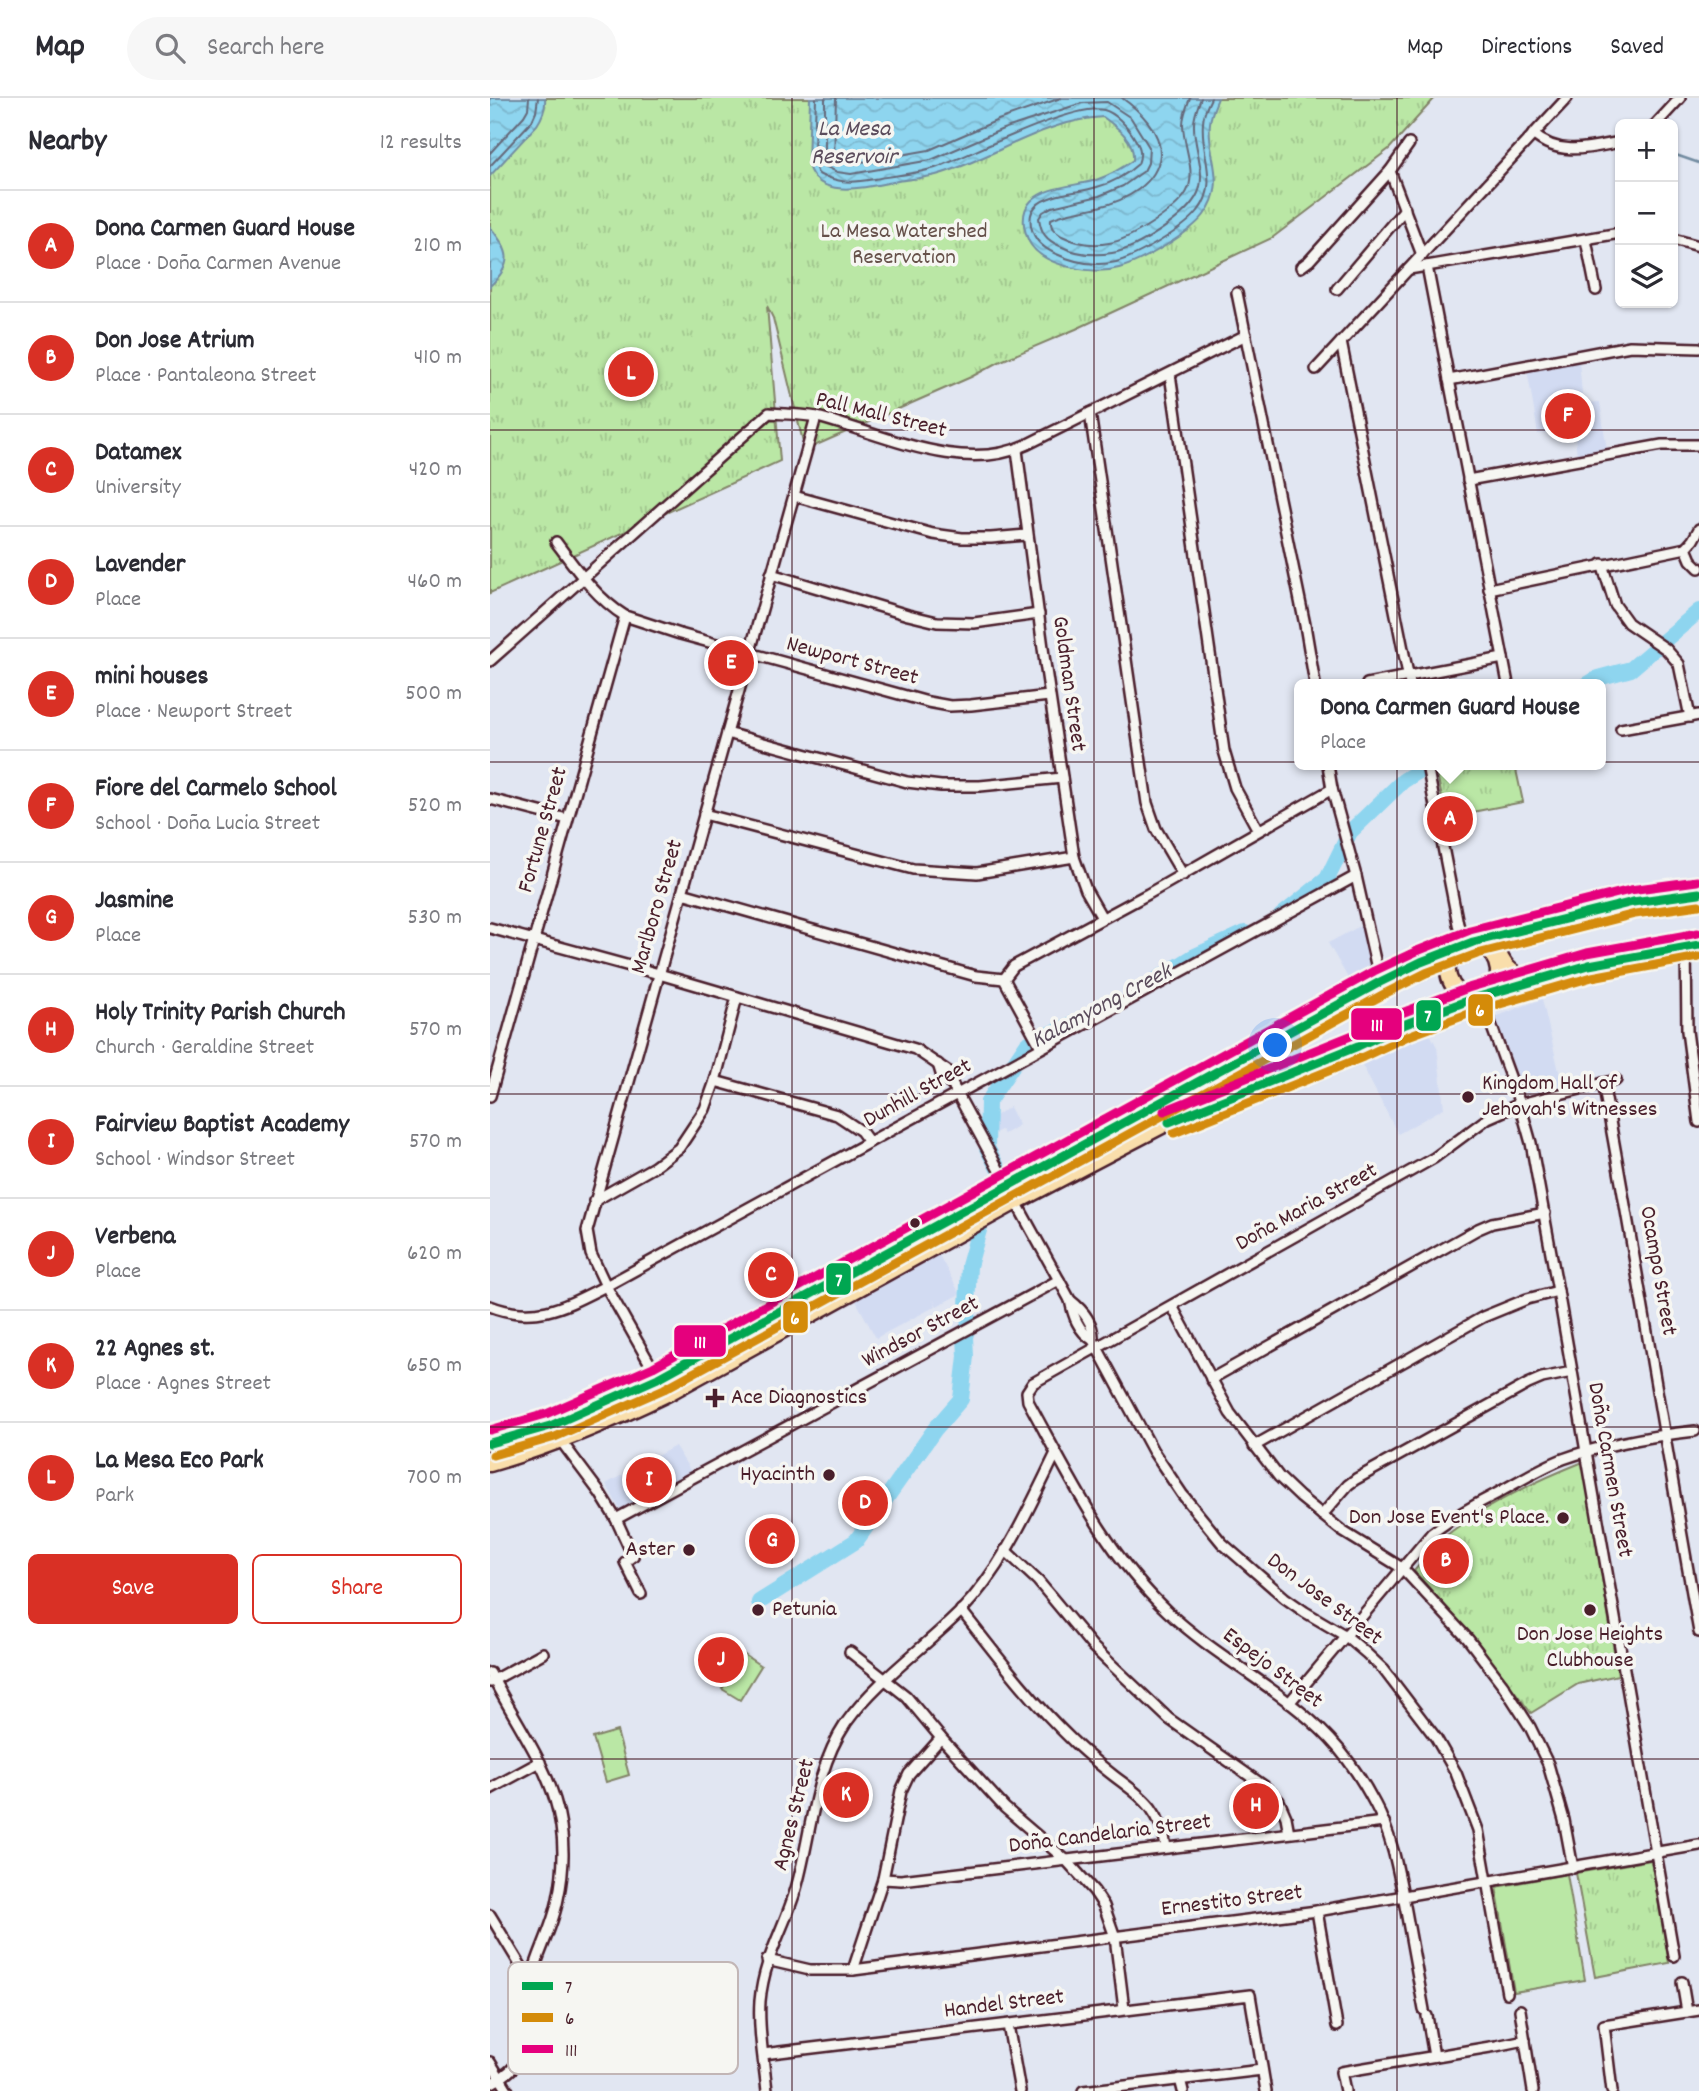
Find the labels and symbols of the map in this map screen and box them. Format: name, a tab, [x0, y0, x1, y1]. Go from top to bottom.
water label: La Mesa Reservoir	[811, 113, 900, 175]
park label: La Mesa Watershed Reservation	[820, 216, 988, 275]
pin: L	[608, 348, 654, 400]
street label: Pall Mall Street	[812, 384, 950, 448]
pin: F	[1545, 390, 1591, 442]
street label: Goldman Street	[1042, 614, 1094, 754]
street label: Newport Street	[782, 629, 922, 695]
pin: E	[708, 637, 754, 689]
street label: Fortune Street	[510, 763, 578, 897]
pin: A	[1427, 793, 1473, 845]
street label: Marlboro Street	[623, 836, 693, 978]
water label: Kalamyong Creek	[1026, 955, 1180, 1058]
line badge: 6	[1467, 993, 1494, 1027]
line badge: 7	[1415, 999, 1442, 1032]
text: 6	[1475, 999, 1485, 1026]
text: 7	[1424, 1005, 1432, 1032]
line badge: 111	[1350, 1007, 1403, 1041]
text: 111	[1371, 1014, 1383, 1041]
your location	[1258, 1028, 1292, 1062]
street label: Dunhill Street	[858, 1051, 978, 1137]
place label: Kingdom Hall of Jehovah's Witnesses	[1482, 1068, 1657, 1127]
marker: Kingdom Hall of Jehovah's Witnesses	[1460, 1089, 1476, 1105]
street label: Doña Maria Street	[1230, 1155, 1384, 1261]
street label: Ocampo Street	[1629, 1204, 1685, 1338]
unlabelled marker	[908, 1216, 922, 1230]
pin: C	[748, 1249, 794, 1301]
line badge: 7	[825, 1262, 852, 1296]
text: 7	[835, 1269, 843, 1296]
street label: Windsor Street	[857, 1288, 985, 1378]
line badge: 6	[782, 1300, 809, 1334]
text: 6	[790, 1307, 800, 1334]
line badge: 111	[673, 1324, 727, 1358]
text: 111	[694, 1331, 706, 1358]
street label: Doña Carmen Street	[1577, 1380, 1641, 1560]
place label: Ace Diagnostics	[731, 1382, 867, 1415]
marker: Ace Diagnostics	[705, 1388, 725, 1408]
pin: I	[626, 1454, 672, 1506]
place label: Hyacinth	[740, 1459, 815, 1492]
marker: Hyacinth	[821, 1467, 837, 1483]
pin: D	[842, 1477, 888, 1529]
place label: Don Jose Event's Place.	[1349, 1502, 1549, 1535]
marker: Don Jose Event's Place.	[1555, 1510, 1571, 1526]
pin: G	[749, 1515, 795, 1567]
place label: Aster	[626, 1534, 675, 1567]
pin: B	[1423, 1535, 1469, 1587]
marker: Aster	[681, 1542, 697, 1558]
street label: Don Jose Street	[1259, 1545, 1389, 1655]
place label: Petunia	[772, 1594, 838, 1627]
marker: Petunia	[750, 1602, 766, 1618]
marker: Don Jose Heights Clubhouse	[1582, 1602, 1598, 1618]
place label: Don Jose Heights Clubhouse	[1517, 1619, 1663, 1678]
street label: Espejo Street	[1215, 1620, 1329, 1718]
pin: J	[698, 1634, 744, 1686]
street label: Agnes Street	[765, 1756, 825, 1874]
pin: K	[823, 1769, 869, 1821]
pin: H	[1233, 1780, 1279, 1832]
street label: Doña Candelaria Street	[1007, 1806, 1213, 1864]
street label: Ernestito Street	[1160, 1877, 1304, 1927]
legend	[508, 1962, 738, 2074]
text: 7	[565, 1976, 572, 2003]
street label: Handel Street	[942, 1981, 1066, 2029]
text: 6	[565, 2007, 574, 2034]
text: 111	[565, 2039, 577, 2066]

